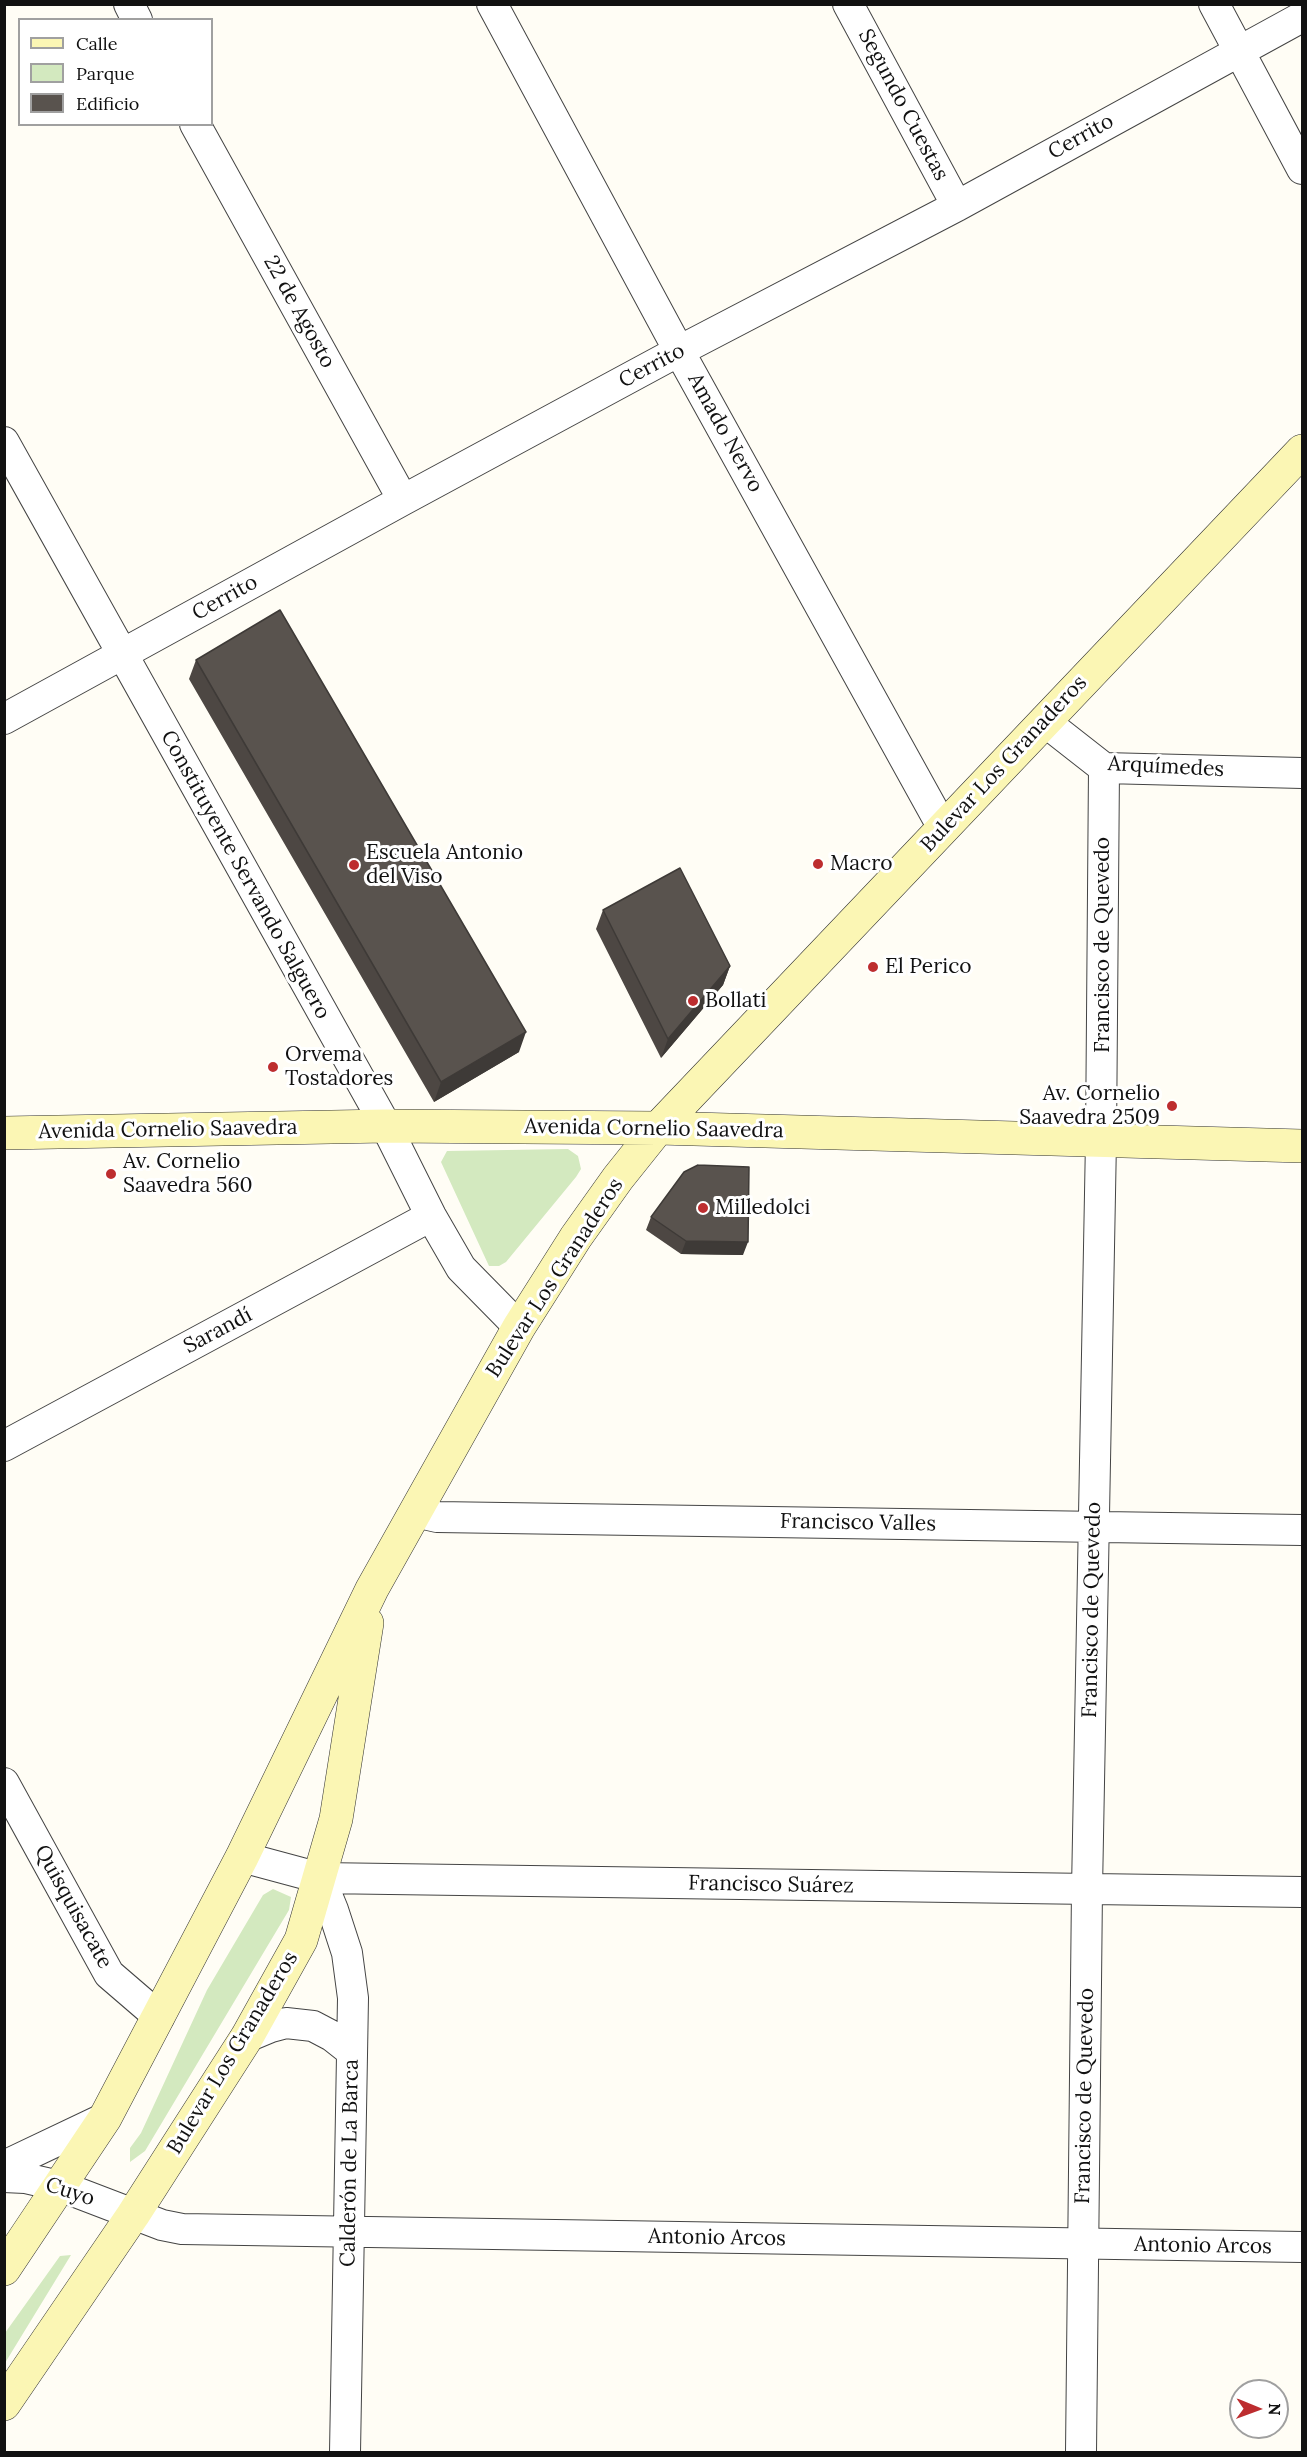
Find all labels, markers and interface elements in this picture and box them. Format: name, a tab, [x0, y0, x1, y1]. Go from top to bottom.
legend	[18, 18, 213, 126]
street label: Segundo Cuestas	[853, 25, 953, 185]
text: Calle	[76, 32, 117, 55]
text: Parque	[76, 62, 135, 85]
text: Edificio	[76, 92, 139, 115]
street label: Cerrito	[1044, 109, 1118, 165]
street label: 22 de Agosto	[258, 251, 340, 373]
street label: Cerrito	[615, 338, 689, 394]
street label: Amado Nervo	[682, 369, 768, 497]
street label: Cerrito	[188, 570, 262, 626]
street label: Bulevar Los Granaderos	[916, 670, 1092, 858]
street label: Constituyente Servando Salguero	[155, 726, 335, 1024]
street label: Arquímedes	[1107, 751, 1225, 783]
street label: Francisco de Quevedo	[1090, 837, 1116, 1053]
place label: Escuela Antonio del Viso	[366, 840, 523, 890]
place label: Macro	[830, 851, 893, 877]
marker: Macro	[811, 857, 825, 871]
marker: Escuela Antonio del Viso	[347, 858, 361, 872]
place label: El Perico	[885, 954, 972, 980]
marker: El Perico	[866, 960, 880, 974]
place label: Bollati	[705, 988, 766, 1014]
marker: Bollati	[686, 994, 700, 1008]
place label: Orvema Tostadores	[285, 1042, 393, 1092]
marker: Orvema Tostadores	[266, 1060, 280, 1074]
place label: Av. Cornelio Saavedra 2509	[1019, 1081, 1160, 1131]
marker: Av. Cornelio Saavedra 2509	[1165, 1099, 1179, 1113]
street label: Avenida Cornelio Saavedra	[524, 1114, 784, 1144]
street label: Avenida Cornelio Saavedra	[38, 1115, 298, 1145]
place label: Av. Cornelio Saavedra 560	[123, 1149, 253, 1199]
marker: Av. Cornelio Saavedra 560	[104, 1167, 118, 1181]
street label: Bulevar Los Granaderos	[481, 1174, 629, 1382]
place label: Milledolci	[715, 1195, 811, 1221]
marker: Milledolci	[696, 1201, 710, 1215]
street label: Sarandí	[180, 1303, 256, 1359]
street label: Francisco de Quevedo	[1078, 1502, 1106, 1718]
street label: Francisco Valles	[780, 1509, 936, 1537]
street label: Quisquisacate	[29, 1841, 117, 1973]
street label: Francisco Suárez	[688, 1871, 854, 1899]
street label: Bulevar Los Granaderos	[162, 1947, 304, 2159]
street label: Francisco de Quevedo	[1071, 1988, 1099, 2204]
street label: Calderón de La Barca	[336, 2059, 364, 2267]
street label: Cuyo	[42, 2172, 98, 2212]
street label: Antonio Arcos	[648, 2224, 786, 2252]
street label: Antonio Arcos	[1134, 2232, 1272, 2260]
north arrow	[1229, 2379, 1289, 2439]
text: N	[1265, 2403, 1285, 2416]

